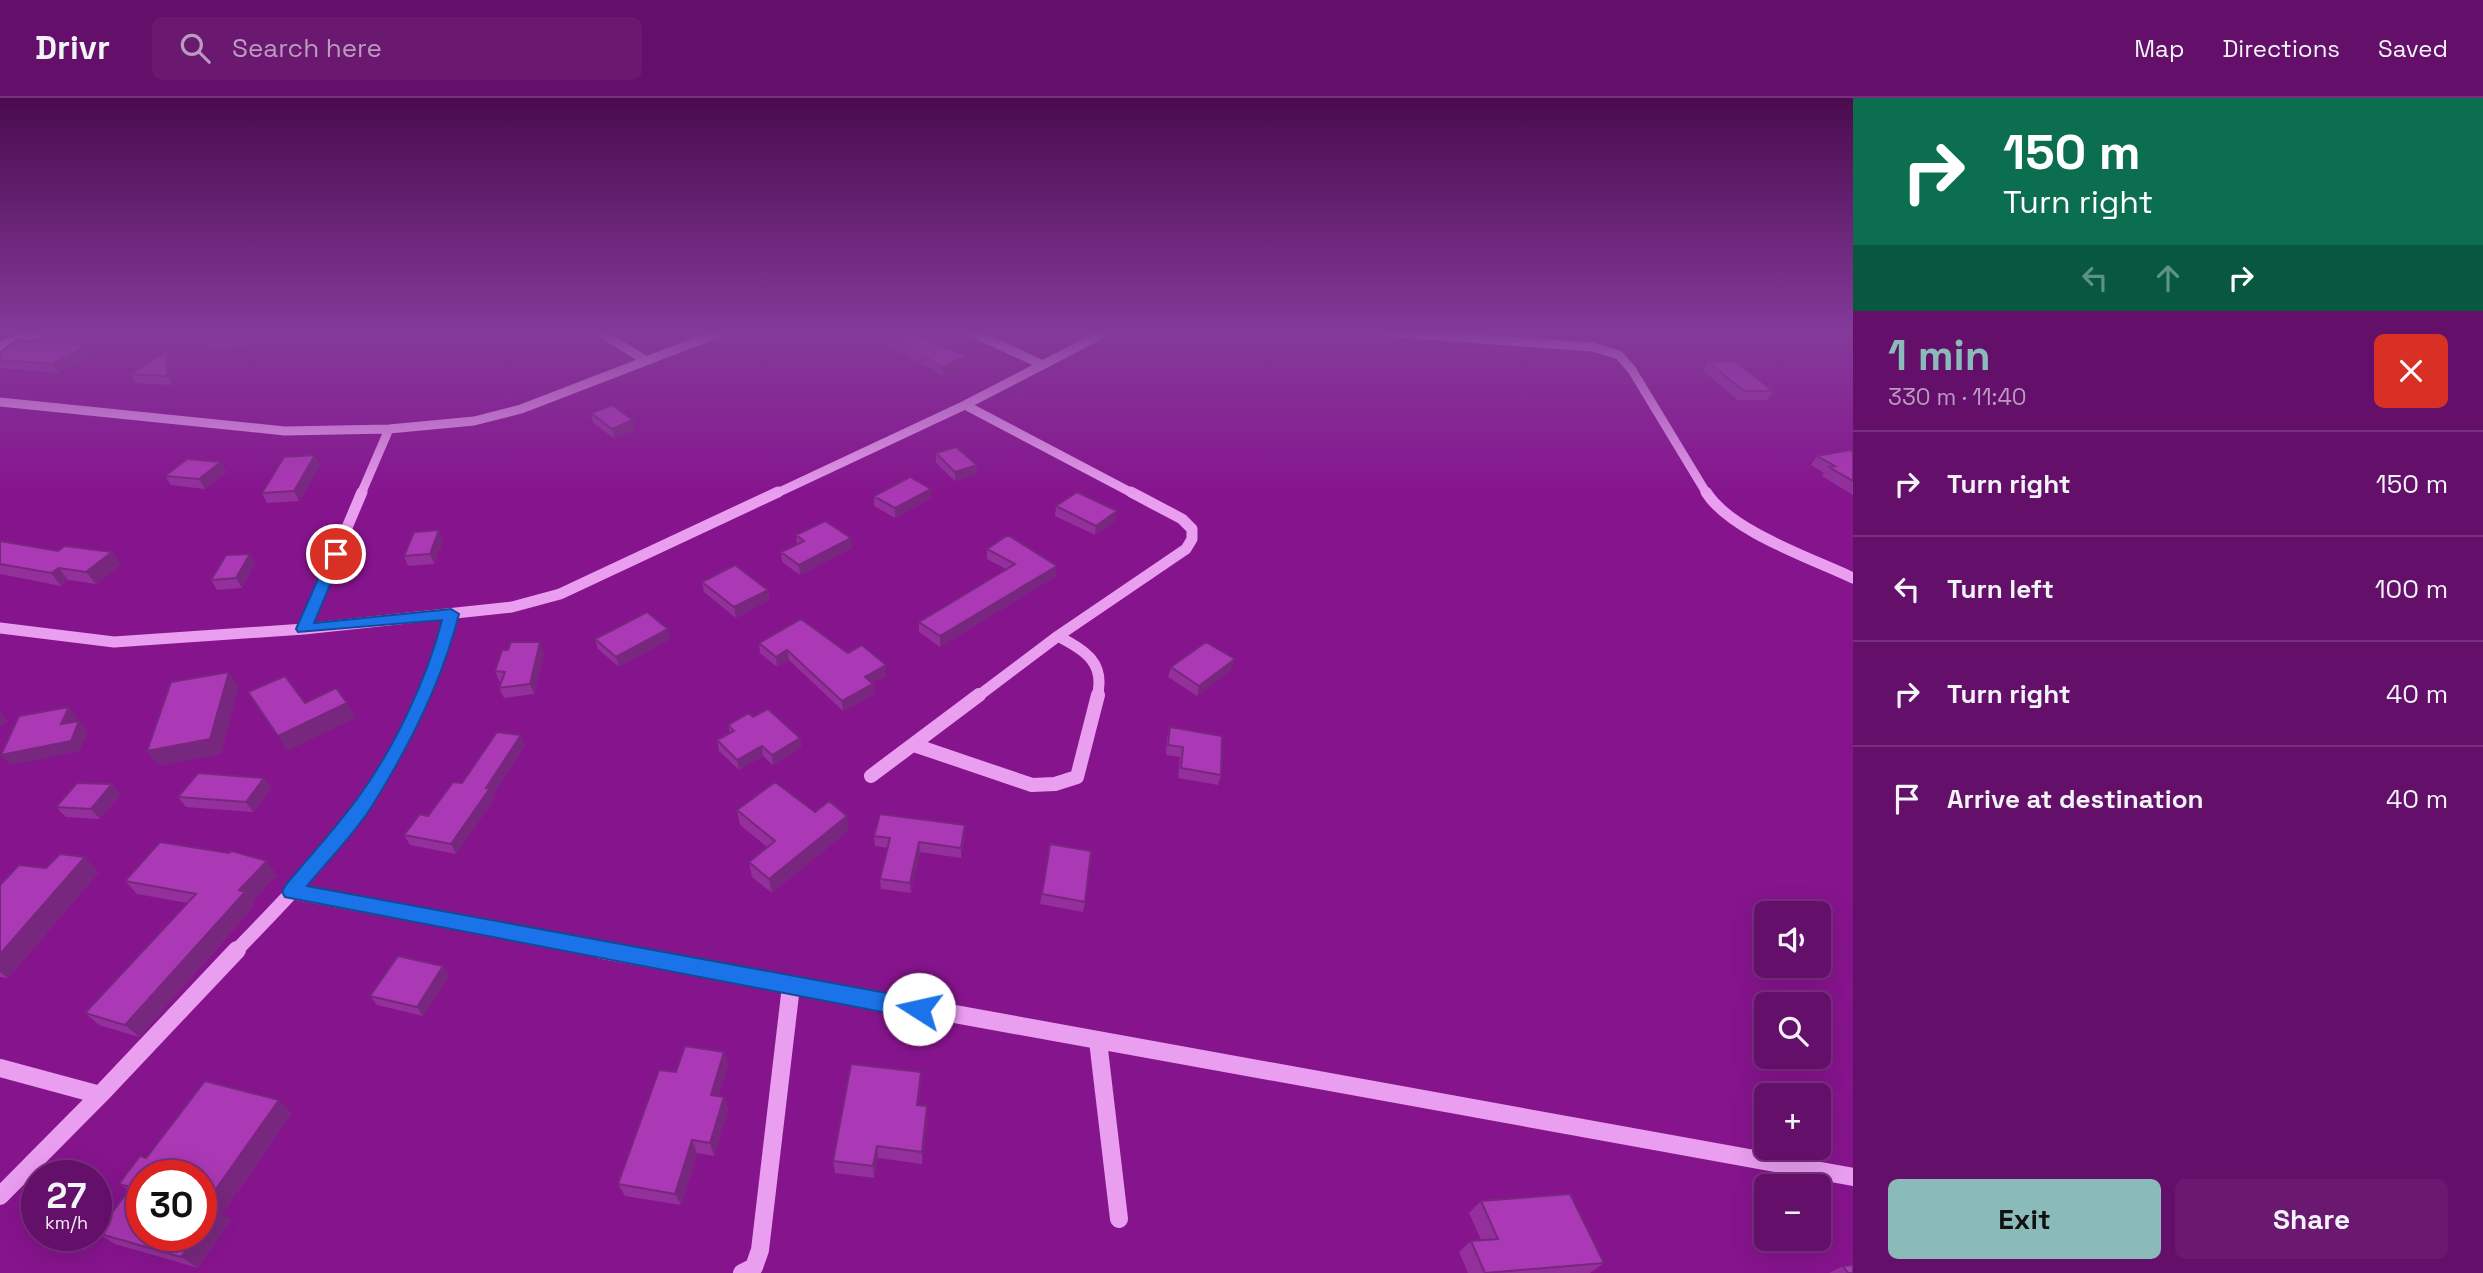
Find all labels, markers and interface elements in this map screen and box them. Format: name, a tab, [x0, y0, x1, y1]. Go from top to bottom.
search box	[152, 17, 642, 80]
text: Drivr	[35, 27, 110, 69]
icon: search	[176, 29, 214, 67]
text: Search here	[232, 31, 382, 65]
text: Map	[2134, 33, 2184, 64]
text: Directions	[2222, 33, 2340, 64]
text: Saved	[2378, 33, 2448, 64]
text: 150 m	[2003, 121, 2141, 183]
icon: right	[1888, 126, 1979, 217]
text: Turn right	[2003, 182, 2153, 222]
icon: left	[2076, 259, 2114, 297]
icon: ahead	[2149, 259, 2187, 297]
icon: right	[2222, 259, 2260, 297]
text: 1 min	[1888, 329, 1991, 382]
button: close	[2374, 334, 2448, 408]
text: 330 m · 11:40	[1888, 382, 2027, 412]
icon: right	[1888, 465, 1926, 503]
text: Turn right	[1947, 467, 2071, 501]
text: 150 m	[2376, 467, 2448, 501]
pin	[306, 524, 366, 584]
icon: arrive	[317, 535, 355, 573]
icon: left	[1888, 570, 1926, 608]
text: Turn left	[1947, 572, 2054, 606]
text: 100 m	[2375, 572, 2448, 606]
icon: right	[1888, 675, 1926, 713]
text: Turn right	[1947, 677, 2071, 711]
text: 40 m	[2386, 677, 2448, 711]
icon: arrive	[1888, 780, 1926, 818]
text: Arrive at destination	[1947, 782, 2204, 816]
text: 40 m	[2386, 782, 2448, 816]
map controls	[1754, 901, 1831, 1251]
button: sound	[1754, 901, 1831, 978]
position arrow	[882, 972, 956, 1046]
button: search	[1754, 992, 1831, 1069]
button: +	[1754, 1083, 1831, 1160]
speed limit sign: 30	[126, 1160, 217, 1251]
text: 27	[47, 1174, 86, 1218]
button: −	[1754, 1174, 1831, 1251]
button: Exit	[1888, 1179, 2161, 1259]
button: Share	[2175, 1179, 2448, 1259]
text: km/h	[45, 1211, 88, 1234]

